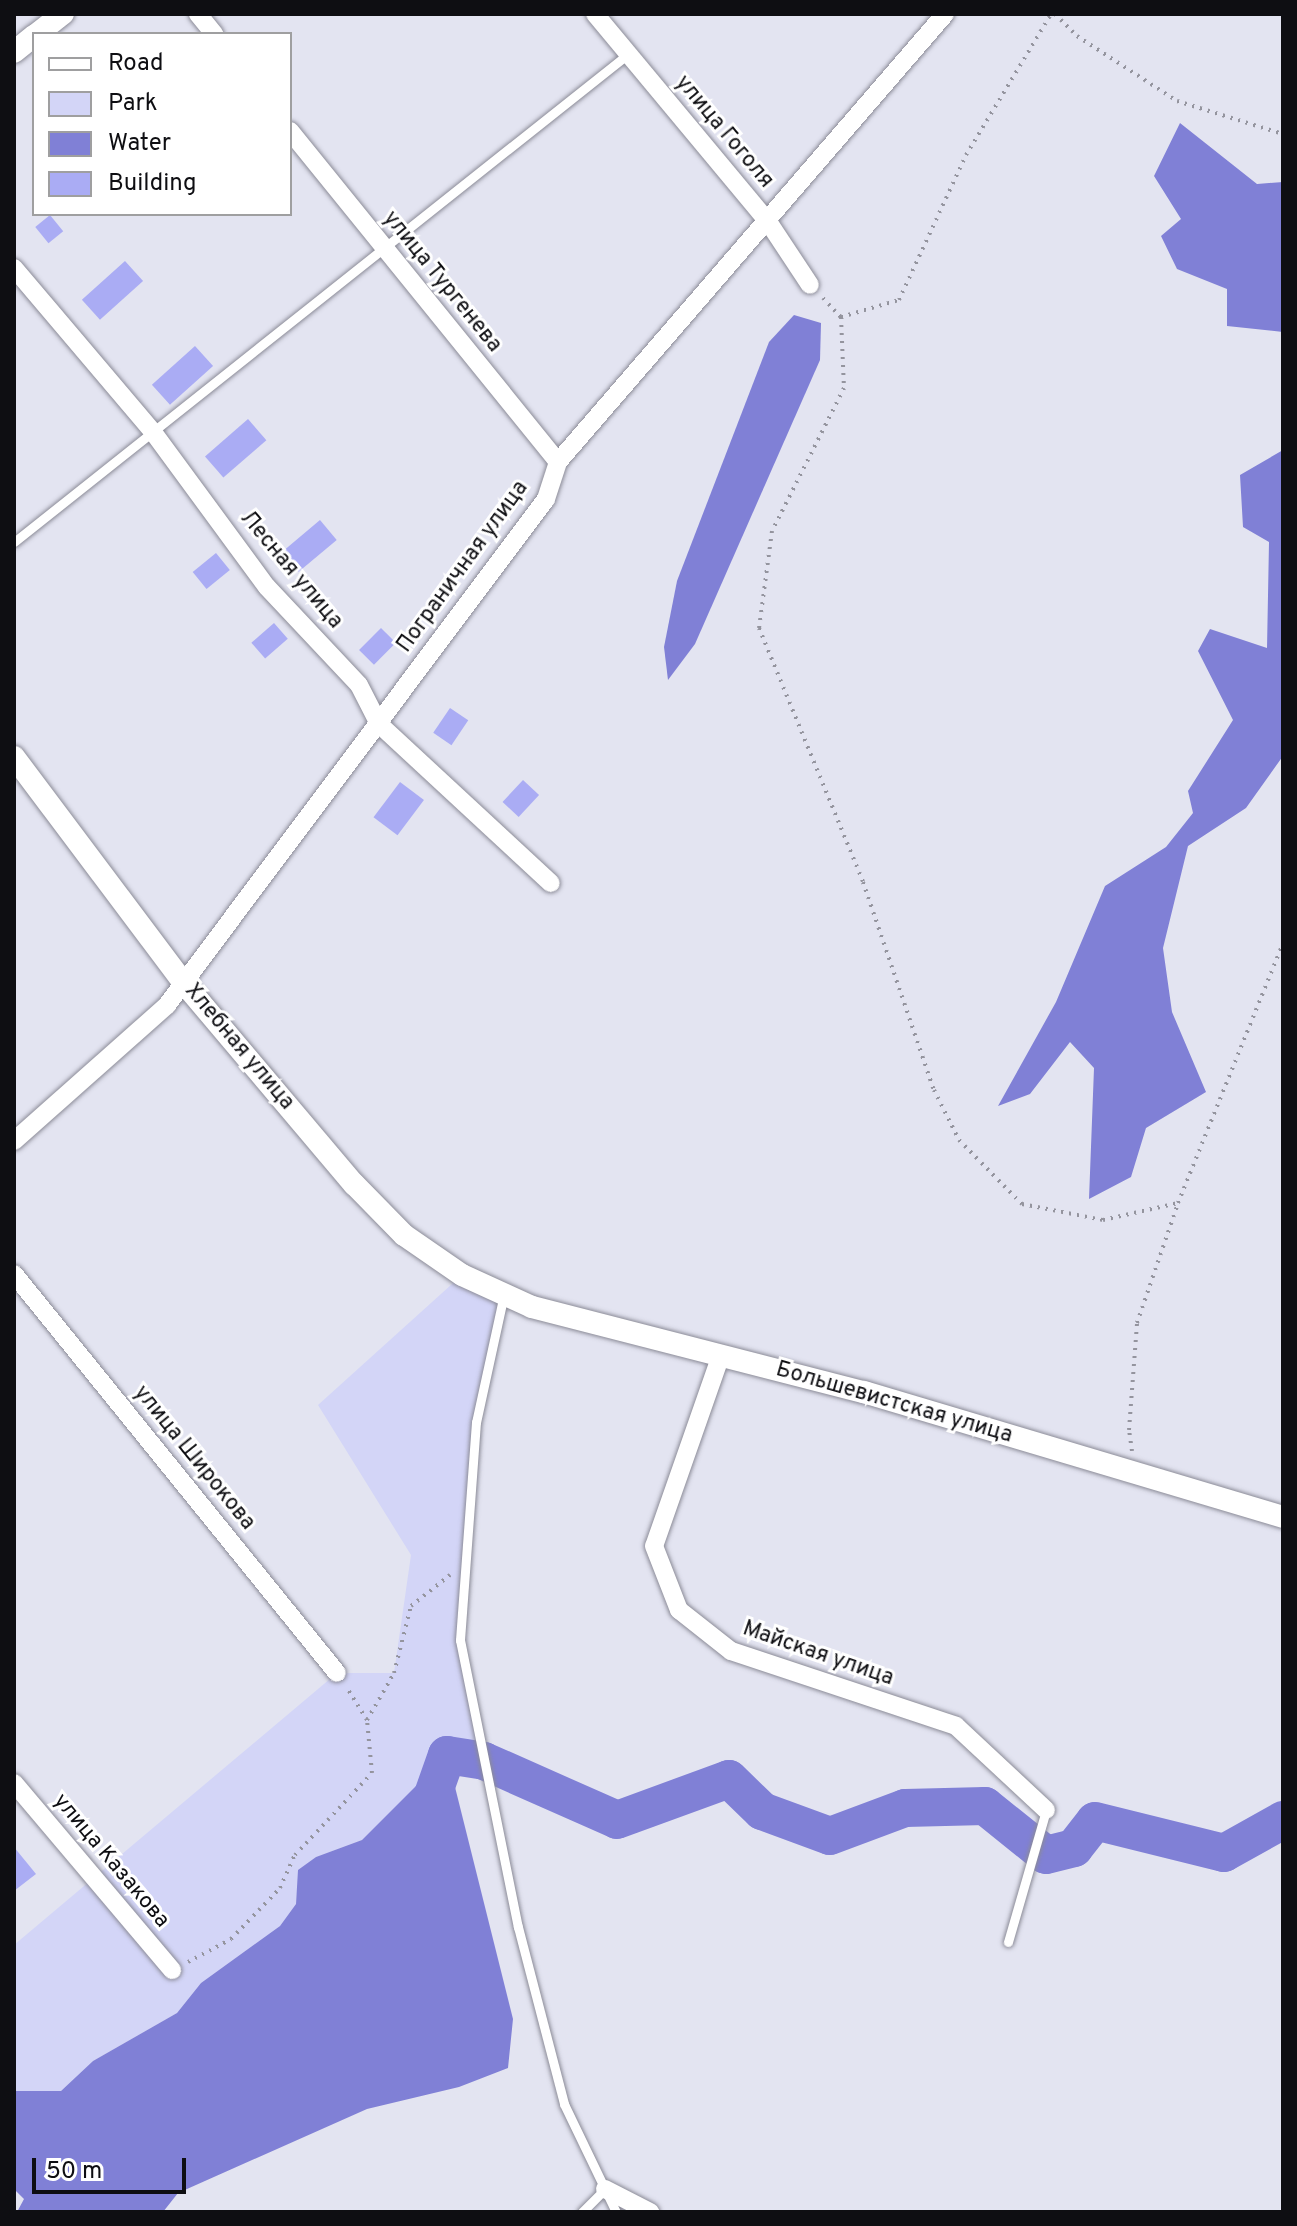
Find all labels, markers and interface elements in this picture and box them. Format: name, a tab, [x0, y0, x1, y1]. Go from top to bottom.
legend	[32, 32, 292, 216]
text: Road	[108, 49, 164, 79]
street label: улица Гоголя	[669, 70, 779, 194]
text: Park	[108, 89, 158, 119]
text: Water	[108, 129, 171, 159]
text: Building	[108, 169, 197, 199]
street label: улица Тургенева	[377, 206, 507, 358]
street label: Пограничная улица	[392, 476, 534, 658]
street label: Лесная улица	[234, 506, 348, 634]
street label: Хлебная улица	[178, 978, 300, 1116]
street label: Большевистская улица	[773, 1357, 1015, 1449]
street label: улица Широкова	[128, 1380, 260, 1536]
street label: Майская улица	[739, 1616, 897, 1692]
street label: улица Казакова	[47, 1789, 175, 1933]
scale bar	[36, 2142, 190, 2192]
text: 50 m	[46, 2157, 102, 2187]

